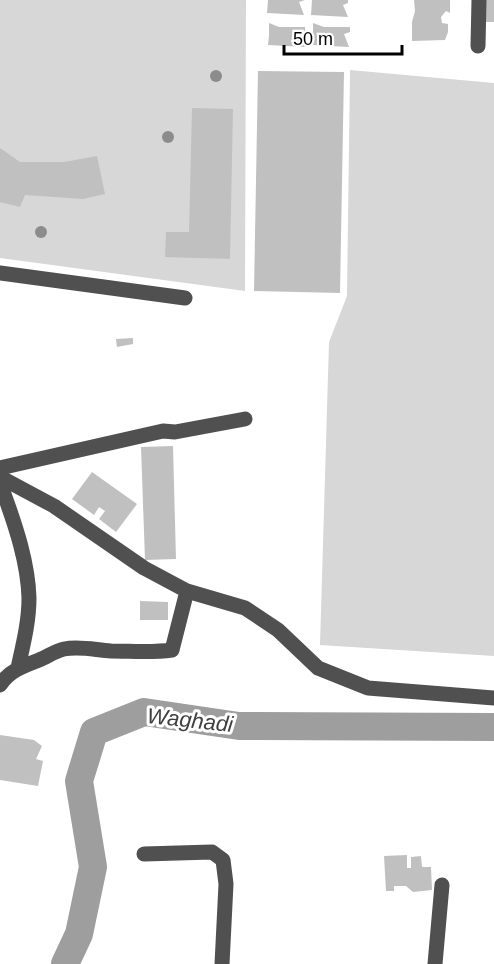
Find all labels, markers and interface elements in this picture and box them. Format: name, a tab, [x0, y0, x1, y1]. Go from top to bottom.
scale bar	[284, 18, 402, 56]
text: 50 m	[293, 29, 333, 49]
water label: Waghadi	[146, 703, 235, 737]

